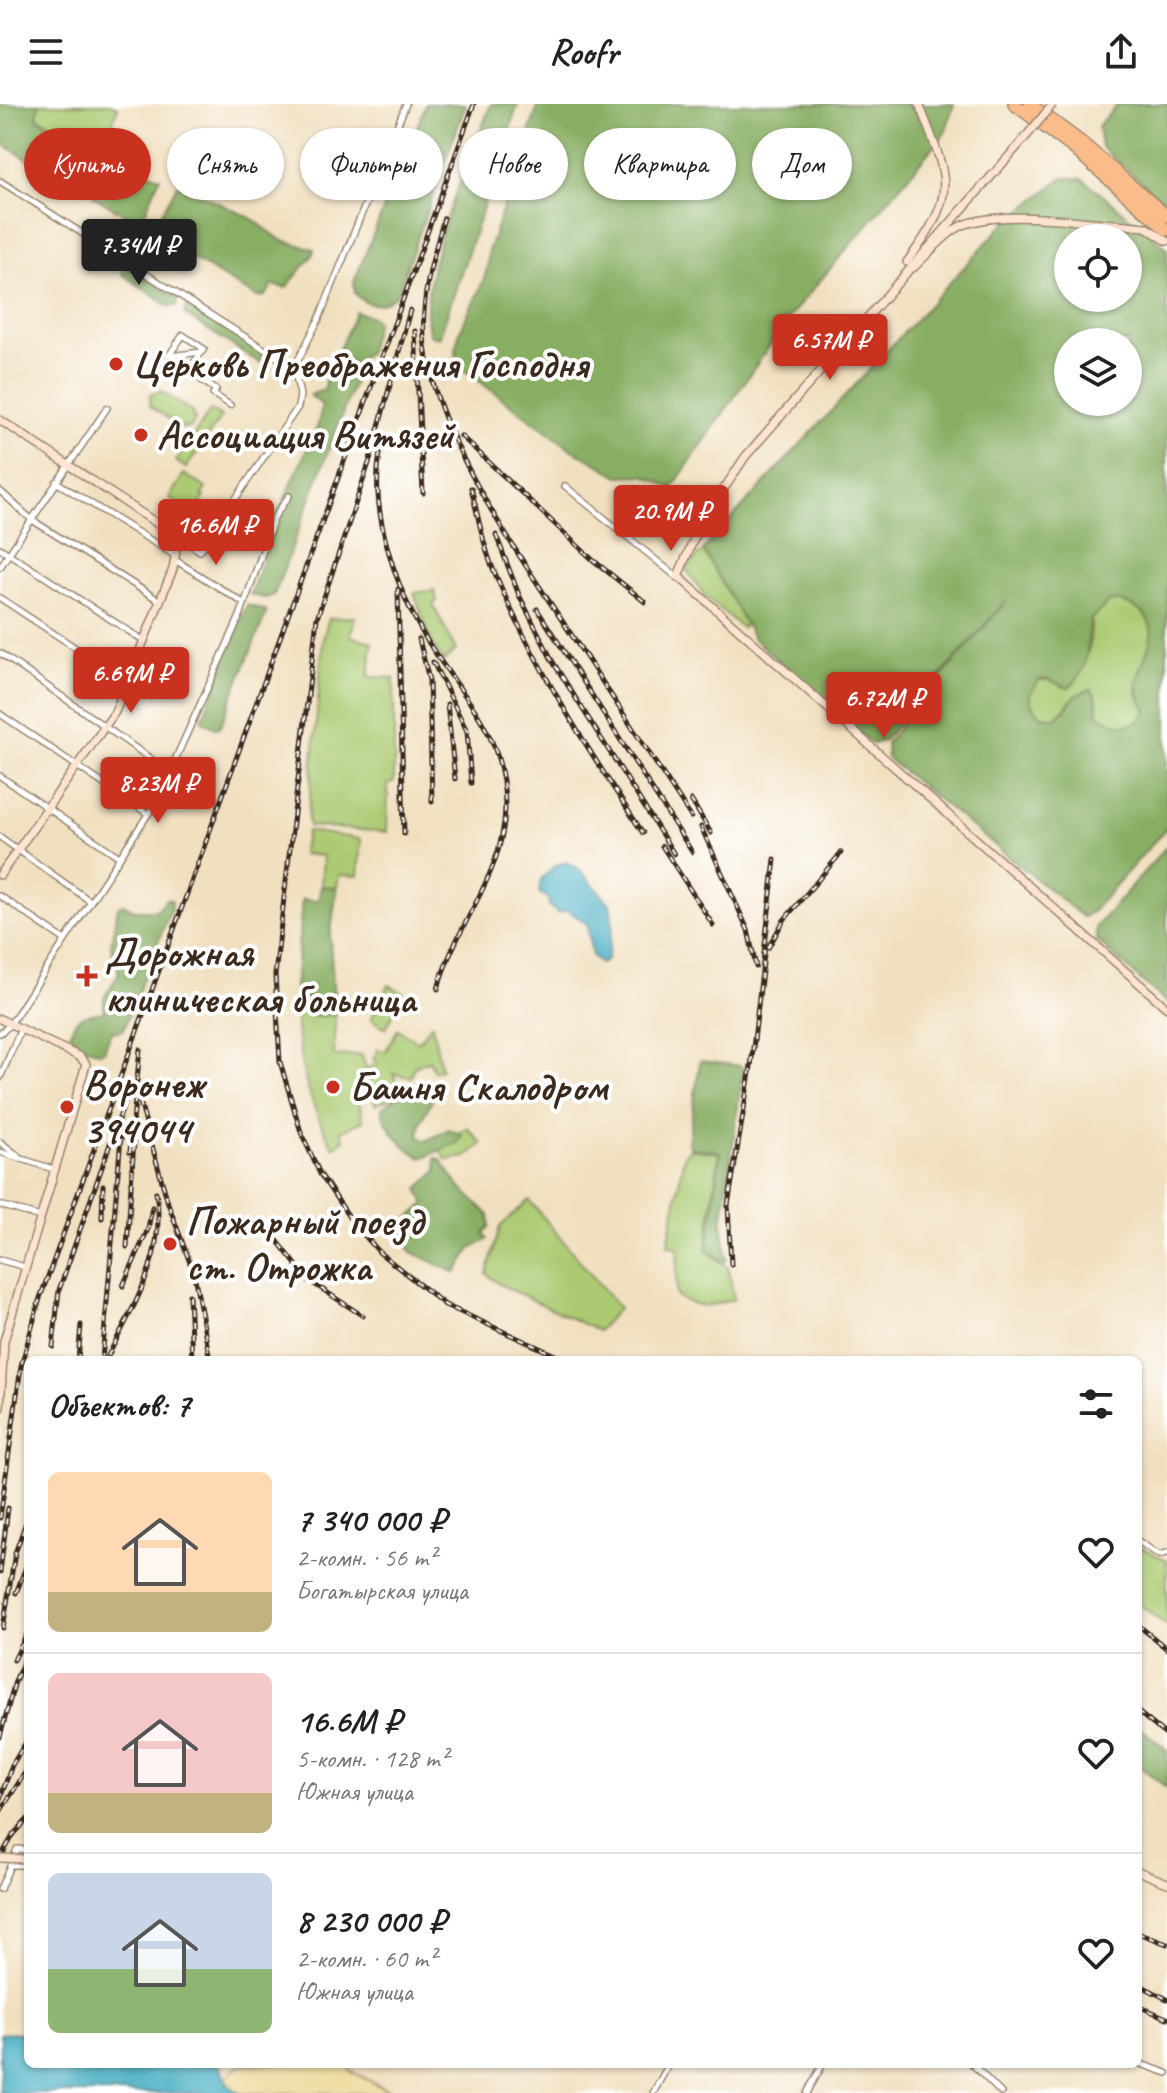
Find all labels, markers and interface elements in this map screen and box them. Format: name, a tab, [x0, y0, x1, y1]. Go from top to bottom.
text: Roofr	[549, 29, 618, 75]
icon: menu	[24, 30, 68, 74]
icon: share	[1099, 30, 1143, 74]
chip: Купить	[24, 128, 151, 200]
chip: Снять	[167, 128, 284, 200]
chip: Фильтры	[300, 128, 443, 200]
chip: Новое	[459, 128, 568, 200]
chip: Квартира	[584, 128, 736, 200]
chip: Дом	[752, 128, 852, 200]
pin: 7.34M ₽	[65, 219, 213, 287]
map controls	[1054, 224, 1142, 416]
button: locate	[1054, 224, 1142, 312]
text: 7.34M ₽	[100, 228, 178, 261]
pin: 6.57M ₽	[756, 314, 904, 382]
text: 6.57M ₽	[791, 323, 869, 356]
button: layers	[1054, 328, 1142, 416]
place label: Церковь Преображения Господня	[132, 339, 591, 389]
marker: Церковь Преображения Господня	[107, 355, 125, 373]
place label: Ассоциация Витязей	[157, 410, 457, 460]
marker: Ассоциация Витязей	[132, 426, 150, 444]
pin: 20.9M ₽	[597, 485, 745, 553]
text: 20.9M ₽	[632, 494, 710, 527]
pin: 16.6M ₽	[142, 499, 290, 567]
text: 16.6M ₽	[176, 508, 256, 541]
pin: 6.69M ₽	[57, 647, 205, 715]
text: 6.69M ₽	[91, 656, 171, 689]
pin: 6.72M ₽	[810, 672, 958, 740]
text: 6.72M ₽	[844, 681, 924, 714]
pin: 8.23M ₽	[84, 757, 232, 825]
text: 8.23M ₽	[119, 766, 197, 799]
place label: Дорожная клиническая больница	[105, 928, 418, 1024]
marker: Дорожная клиническая больница	[76, 965, 98, 987]
place label: Воронеж 394044	[83, 1059, 209, 1155]
place label: Башня Скалодром	[349, 1062, 609, 1112]
marker: Башня Скалодром	[324, 1078, 342, 1096]
marker: Воронеж 394044	[58, 1098, 76, 1116]
place label: Пожарный поезд ст. Отрожка	[186, 1196, 426, 1292]
marker: Пожарный поезд ст. Отрожка	[161, 1235, 179, 1253]
icon: filters	[1074, 1382, 1118, 1426]
text: Объектов: 7	[48, 1383, 190, 1426]
text: 7 340 000 ₽	[296, 1498, 445, 1541]
icon: home	[112, 1504, 208, 1600]
icon: heart	[1074, 1530, 1118, 1574]
text: 2-комн. · 56 m²	[296, 1541, 436, 1574]
text: Богатырская улица	[296, 1574, 468, 1607]
text: 16.6M ₽	[296, 1699, 401, 1742]
icon: home	[112, 1705, 208, 1801]
icon: heart	[1074, 1731, 1118, 1775]
text: 5-комн. · 128 m²	[296, 1742, 448, 1775]
text: Южная улица	[296, 1775, 413, 1808]
text: 8 230 000 ₽	[296, 1899, 445, 1942]
icon: home	[112, 1905, 208, 2001]
icon: heart	[1074, 1931, 1118, 1975]
text: 2-комн. · 60 m²	[296, 1942, 436, 1975]
text: Южная улица	[296, 1975, 413, 2008]

